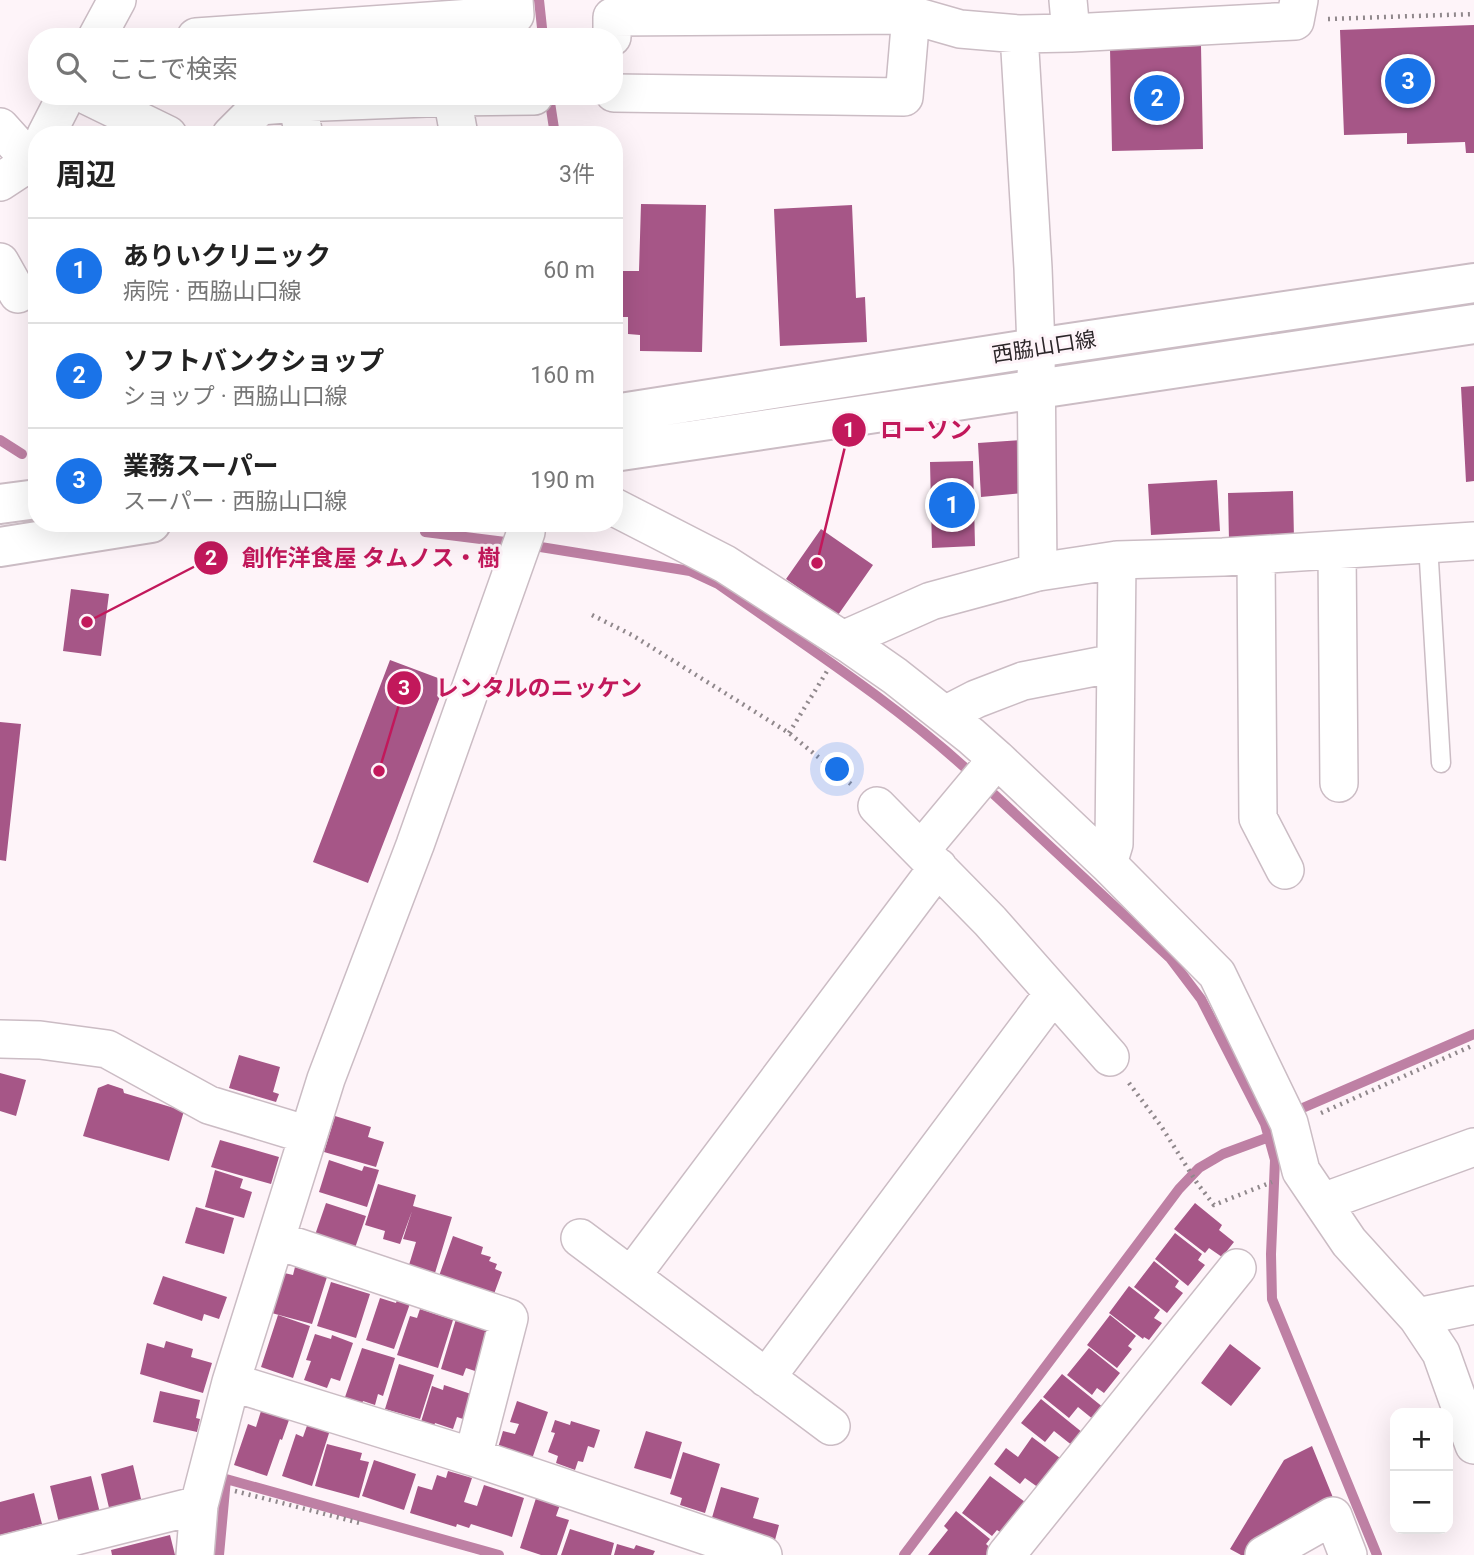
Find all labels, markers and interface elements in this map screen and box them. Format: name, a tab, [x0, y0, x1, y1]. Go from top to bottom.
search box	[28, 28, 623, 105]
icon: search	[52, 48, 90, 86]
text: ここで検索	[108, 54, 238, 84]
pin: 3	[1385, 55, 1431, 107]
pin: 2	[1134, 72, 1180, 124]
text: 周辺	[56, 157, 116, 192]
text: 3件	[559, 161, 595, 188]
text: ありいクリニック	[123, 241, 331, 271]
text: 1	[72, 257, 86, 284]
text: 60 m	[543, 257, 595, 284]
text: 病院 · 西脇山口線	[123, 278, 301, 305]
street label: 西脇山口線	[990, 327, 1098, 367]
text: ソフトバンクショップ	[123, 346, 384, 376]
text: 2	[72, 362, 86, 389]
text: 160 m	[530, 362, 595, 389]
text: ショップ · 西脇山口線	[123, 383, 347, 410]
callout: ローソン	[831, 408, 986, 452]
text: ローソン	[880, 417, 972, 444]
text: 1	[843, 418, 855, 442]
text: 業務スーパー	[123, 451, 279, 481]
text: 3	[72, 467, 86, 494]
text: 190 m	[530, 467, 595, 494]
pin: 1	[929, 479, 975, 531]
text: スーパー · 西脇山口線	[123, 488, 347, 515]
callout: 創作洋食屋 タムノス・樹	[193, 536, 515, 580]
text: 創作洋食屋 タムノス・樹	[242, 545, 500, 572]
text: 2	[205, 546, 217, 570]
callout: レンタルのニッケン	[386, 666, 656, 710]
text: レンタルのニッケン	[436, 675, 642, 702]
text: 3	[398, 676, 410, 700]
your location	[820, 752, 854, 786]
map controls	[1390, 1408, 1453, 1534]
button: +	[1390, 1408, 1453, 1471]
button: −	[1390, 1471, 1453, 1534]

